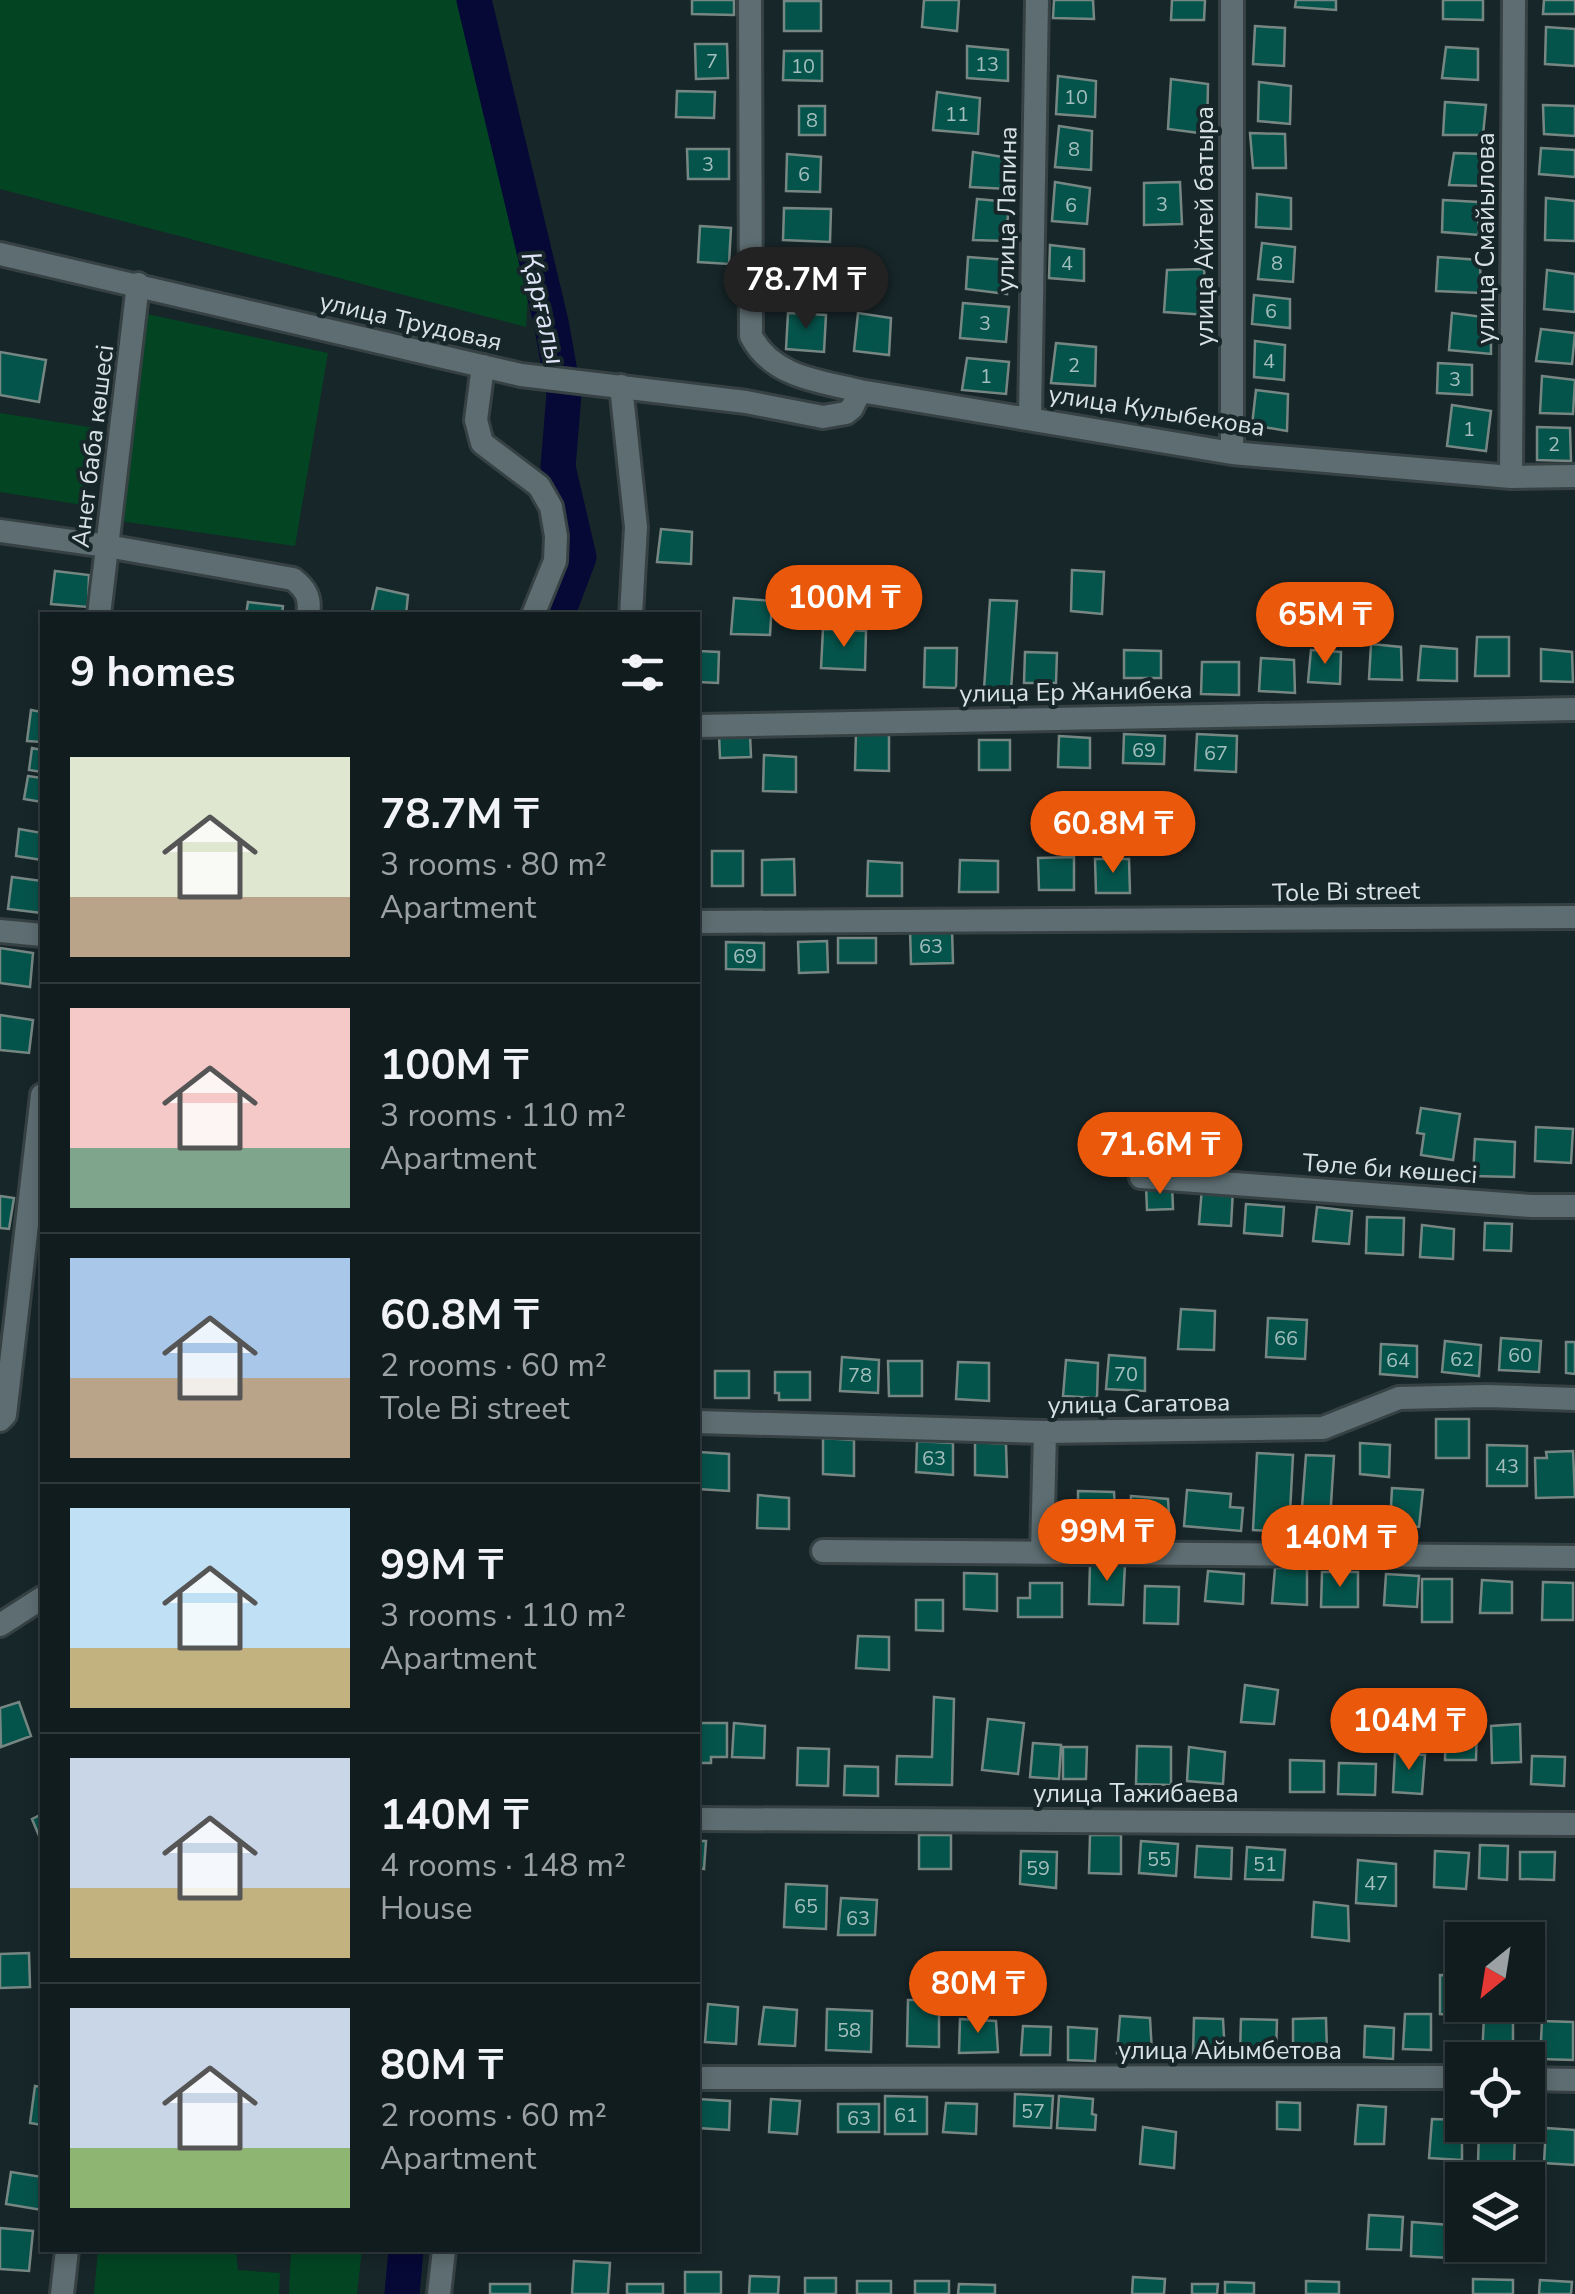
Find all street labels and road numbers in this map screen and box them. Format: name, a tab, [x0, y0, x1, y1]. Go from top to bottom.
street label: улица Айтей батыра	[1188, 106, 1222, 346]
street label: улица Лапина	[989, 126, 1025, 292]
street label: улица Смайылова	[1469, 132, 1503, 344]
street label: улица Трудовая	[316, 284, 505, 359]
street label: Анет баба көшесі	[64, 343, 122, 550]
street label: улица Кулыбекова	[1046, 377, 1268, 445]
street label: улица Ер Жанибека	[959, 673, 1193, 711]
street label: Tole Bi street	[1272, 874, 1421, 910]
street label: Төле би көшесі	[1301, 1146, 1479, 1192]
street label: улица Сагатова	[1047, 1385, 1231, 1423]
street label: улица Тажибаева	[1033, 1777, 1239, 1811]
street label: улица Айымбетова	[1118, 2034, 1342, 2068]

